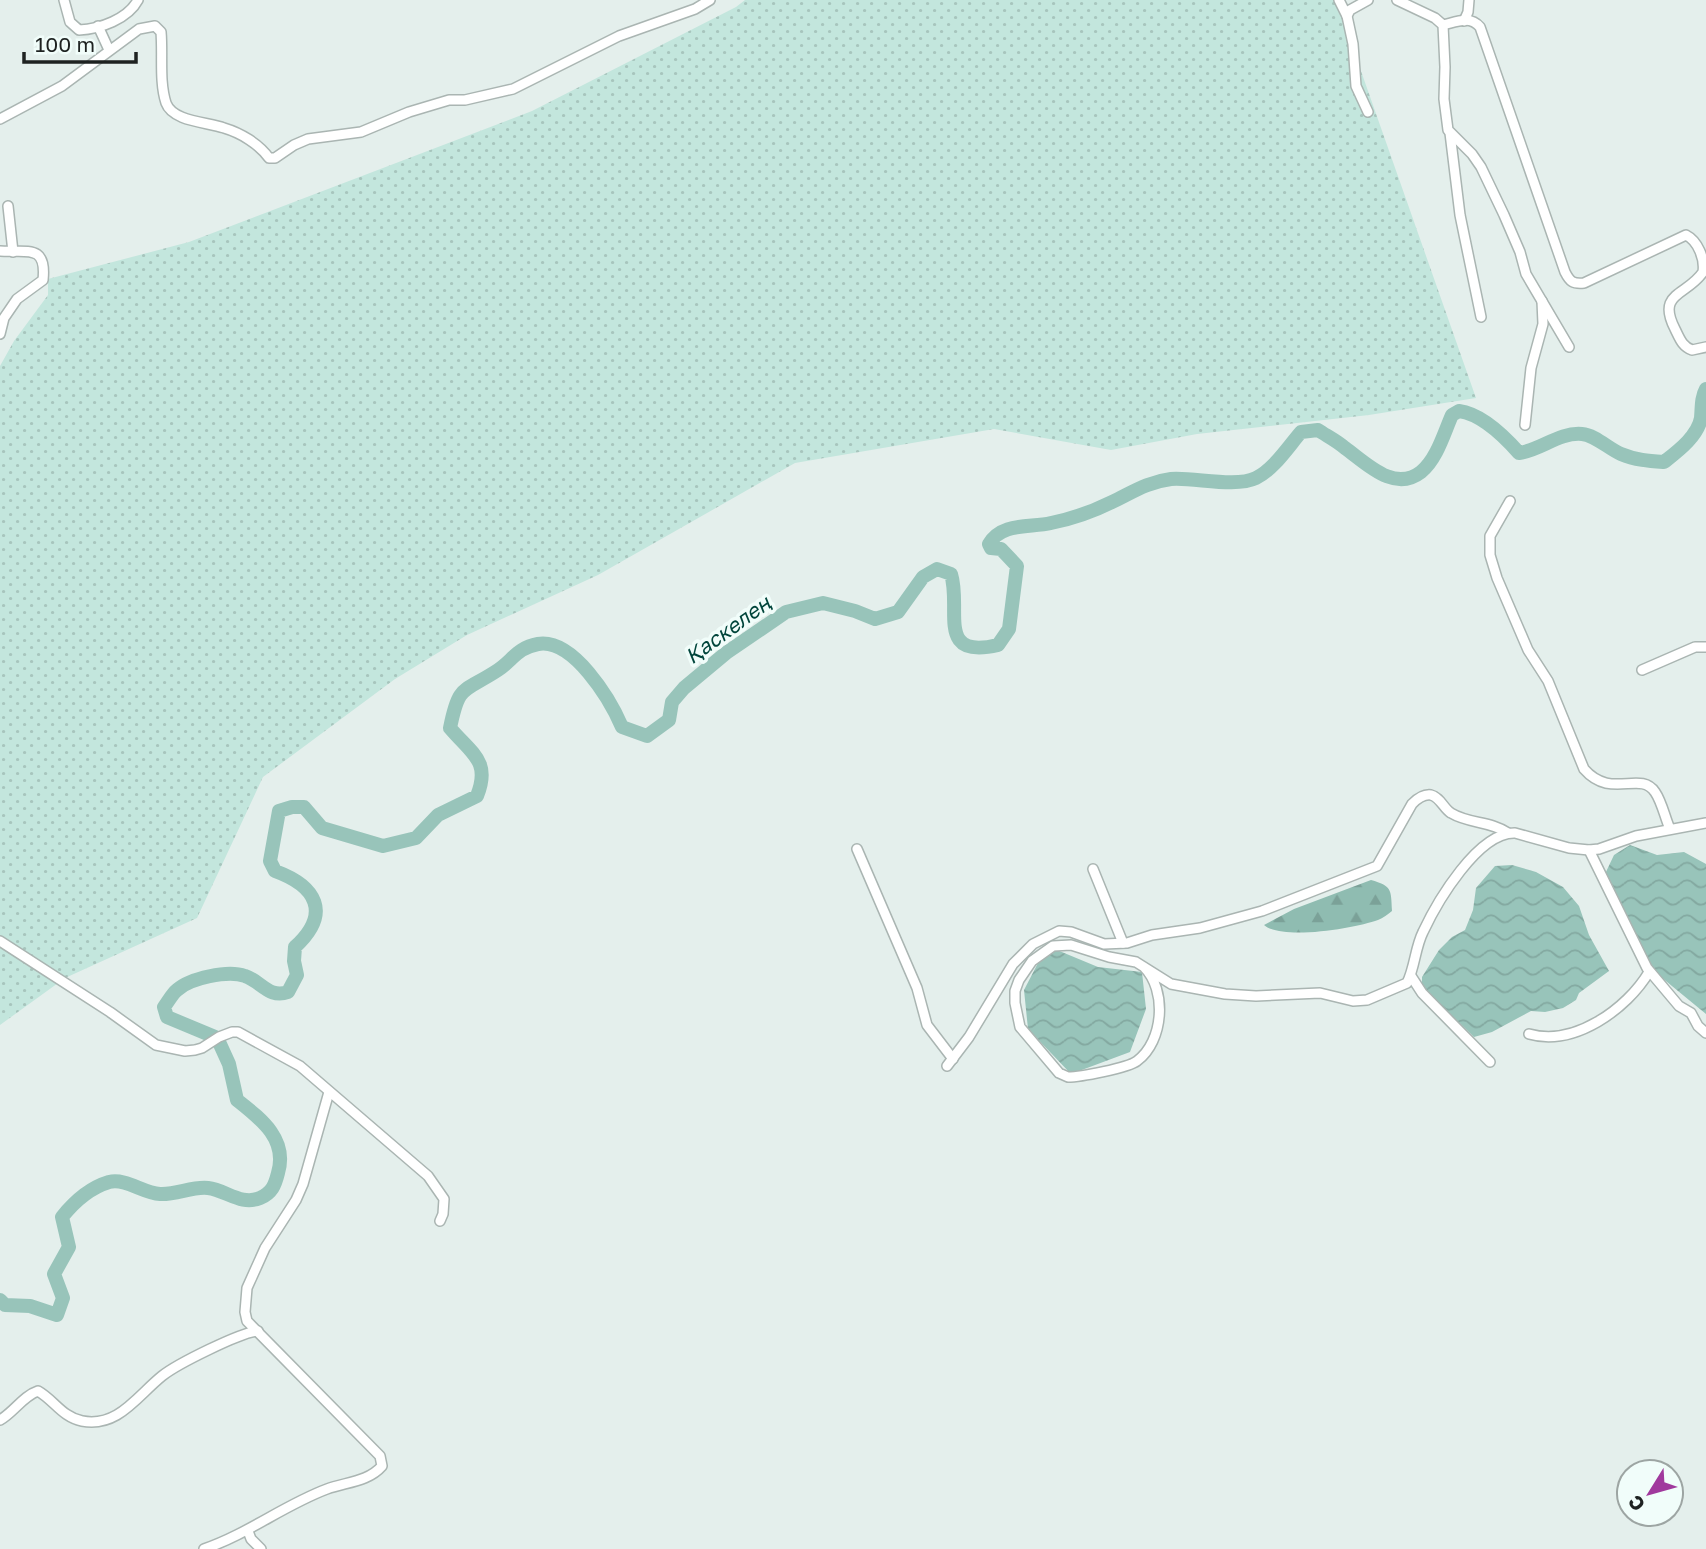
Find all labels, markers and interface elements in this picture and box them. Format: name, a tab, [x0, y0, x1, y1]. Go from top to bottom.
scale bar	[24, 21, 136, 65]
text: 100 m	[35, 31, 95, 57]
water label: Қаскелең	[680, 589, 776, 669]
north arrow	[1615, 1458, 1685, 1528]
text: С	[1623, 1491, 1649, 1516]

